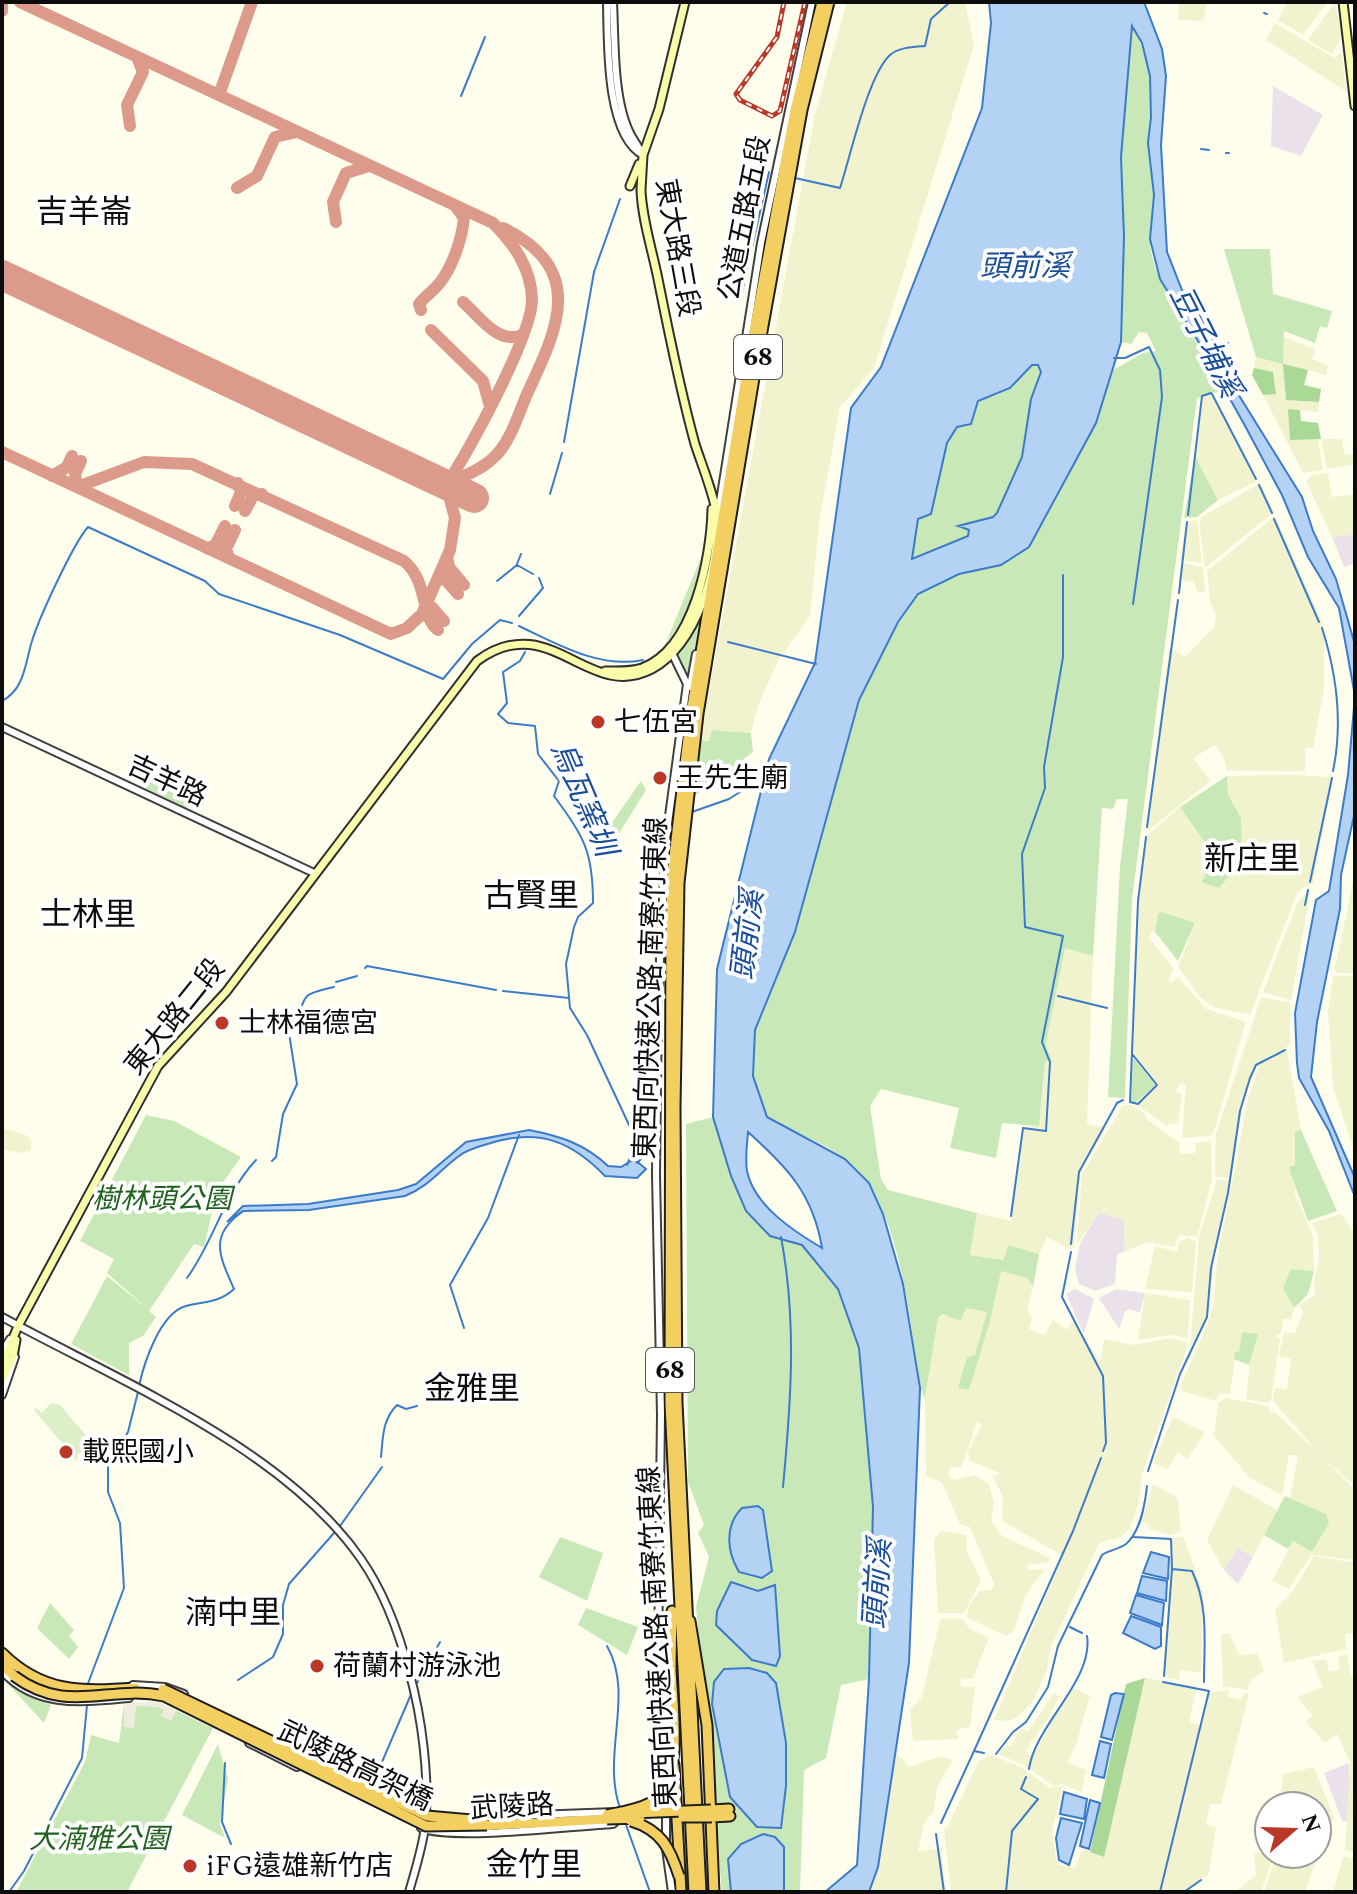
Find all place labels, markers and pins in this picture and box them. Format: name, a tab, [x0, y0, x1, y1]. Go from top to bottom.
place label: 七伍宮	[614, 701, 698, 744]
marker: 七伍宮	[589, 713, 607, 731]
place label: 王先生廟	[676, 757, 788, 800]
marker: 王先生廟	[651, 769, 669, 787]
place label: 士林福德宮	[238, 1002, 378, 1045]
marker: 士林福德宮	[213, 1014, 231, 1032]
place label: 載熙國小	[82, 1431, 194, 1474]
marker: 載熙國小	[57, 1443, 75, 1461]
place label: 荷蘭村游泳池	[333, 1645, 501, 1688]
marker: 荷蘭村游泳池	[308, 1657, 326, 1675]
place label: iFG遠雄新竹店	[206, 1845, 393, 1888]
marker: iFG遠雄新竹店	[181, 1857, 199, 1875]

